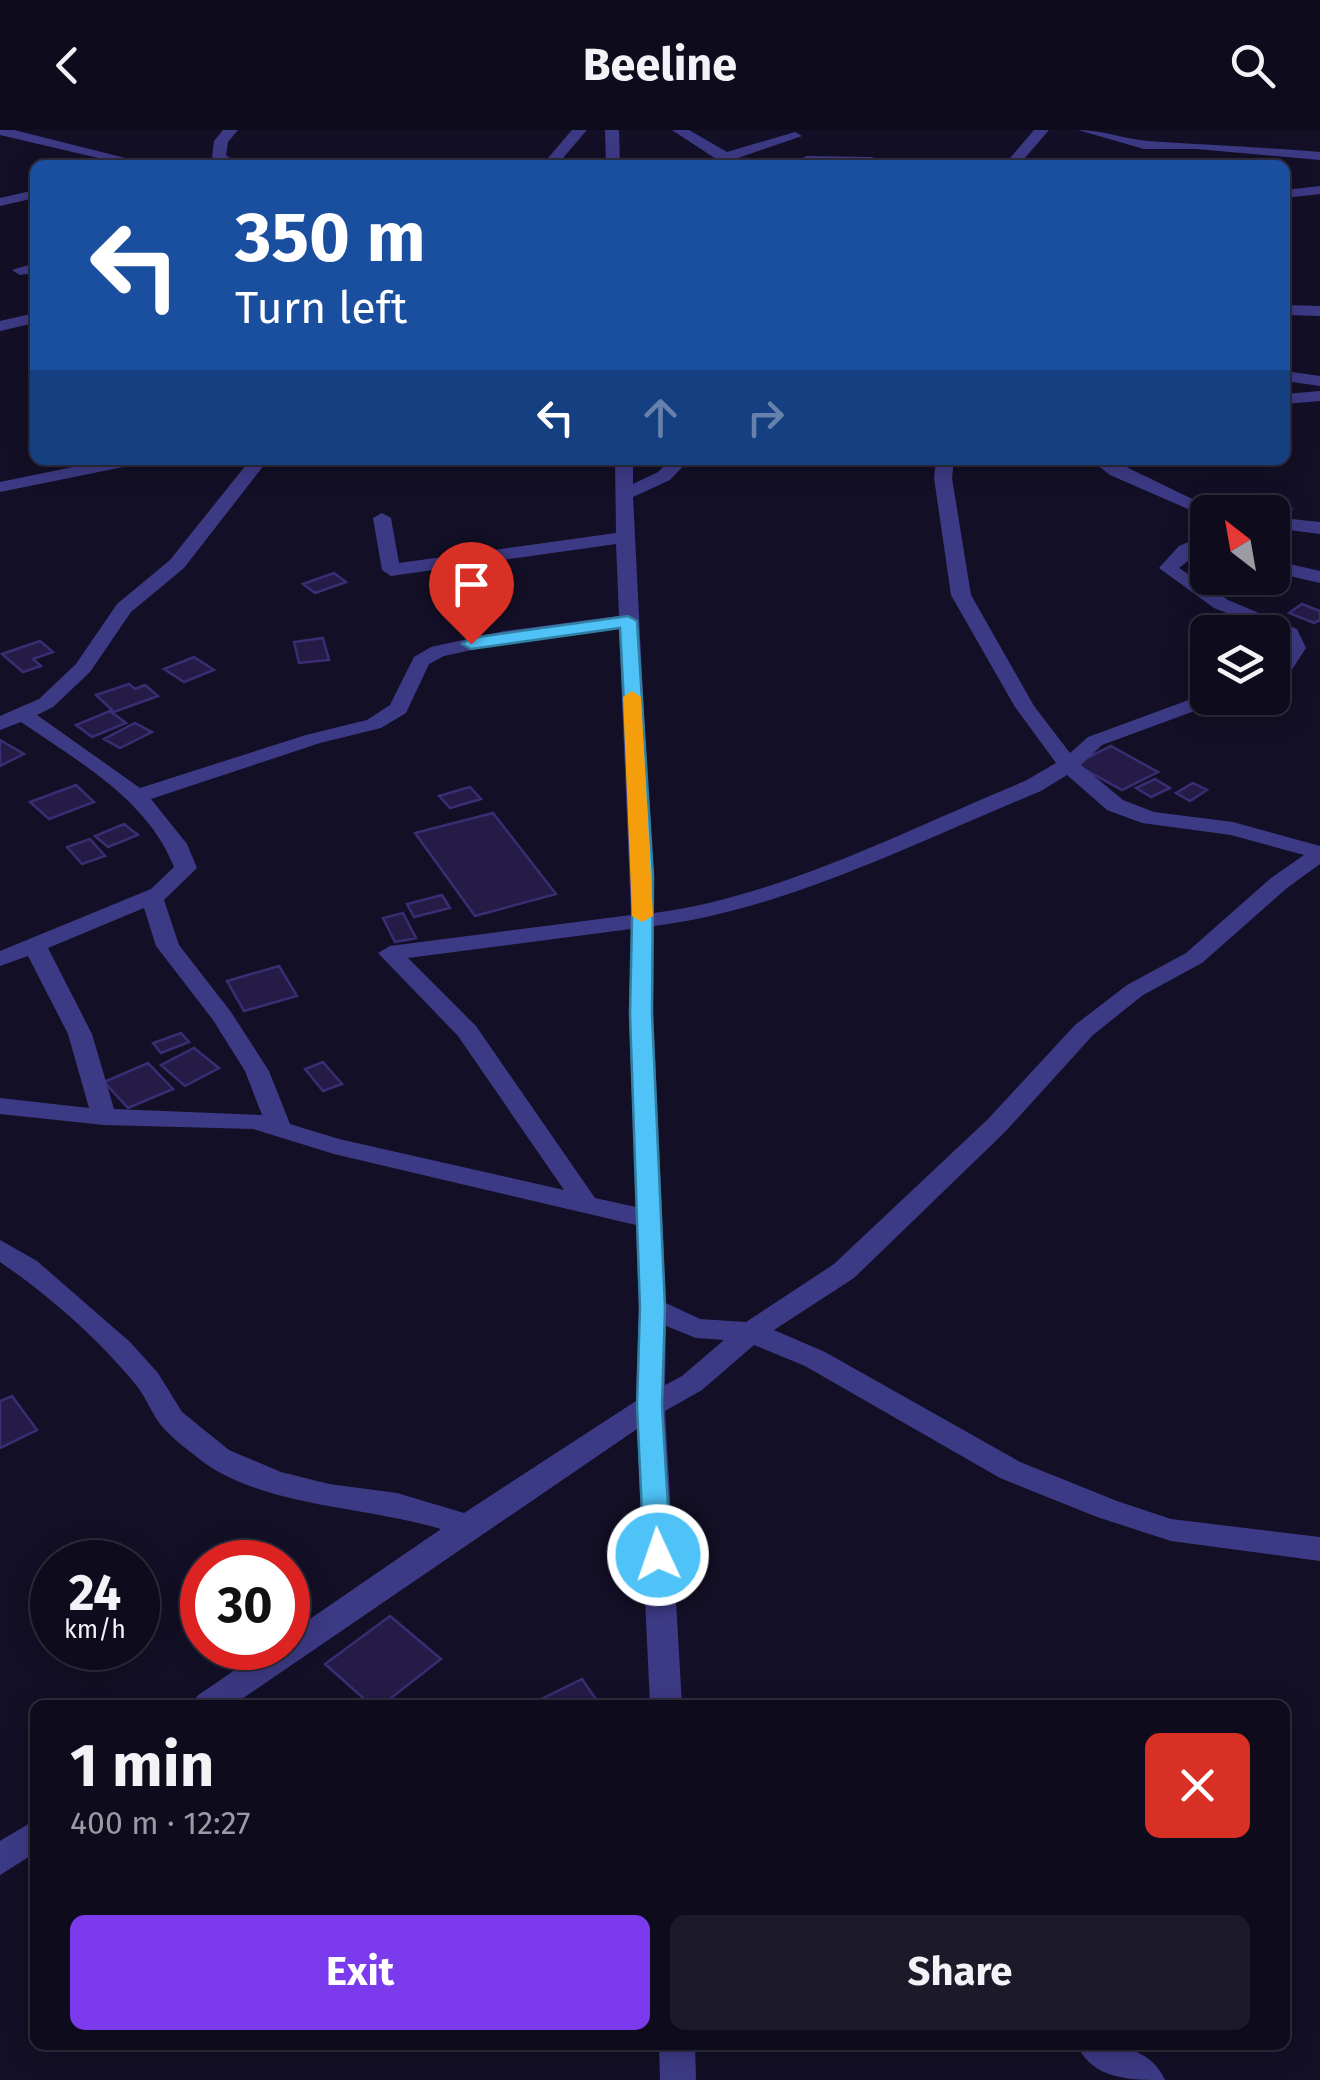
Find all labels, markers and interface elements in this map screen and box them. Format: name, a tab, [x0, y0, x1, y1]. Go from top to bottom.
icon: back	[40, 38, 95, 93]
text: Beeline	[583, 38, 737, 92]
icon: search	[1225, 38, 1280, 93]
text: 350 m	[235, 196, 426, 280]
icon: left	[70, 200, 200, 330]
text: Turn left	[235, 281, 407, 335]
icon: left	[528, 390, 583, 445]
icon: ahead	[633, 390, 688, 445]
icon: right	[738, 390, 793, 445]
north arrow	[1190, 495, 1290, 595]
map controls	[1190, 495, 1290, 715]
pin	[429, 542, 514, 645]
icon: arrive	[444, 557, 499, 612]
button: layers	[1190, 615, 1290, 715]
position arrow	[606, 1503, 710, 1607]
speed limit sign: 30	[180, 1540, 310, 1670]
text: 24	[69, 1563, 121, 1623]
text: km/h	[64, 1615, 126, 1645]
text: 1 min	[70, 1730, 214, 1802]
button: close	[1145, 1733, 1250, 1838]
text: 400 m · 12:27	[70, 1804, 250, 1842]
button: Exit	[70, 1915, 650, 2030]
button: Share	[670, 1915, 1250, 2030]

